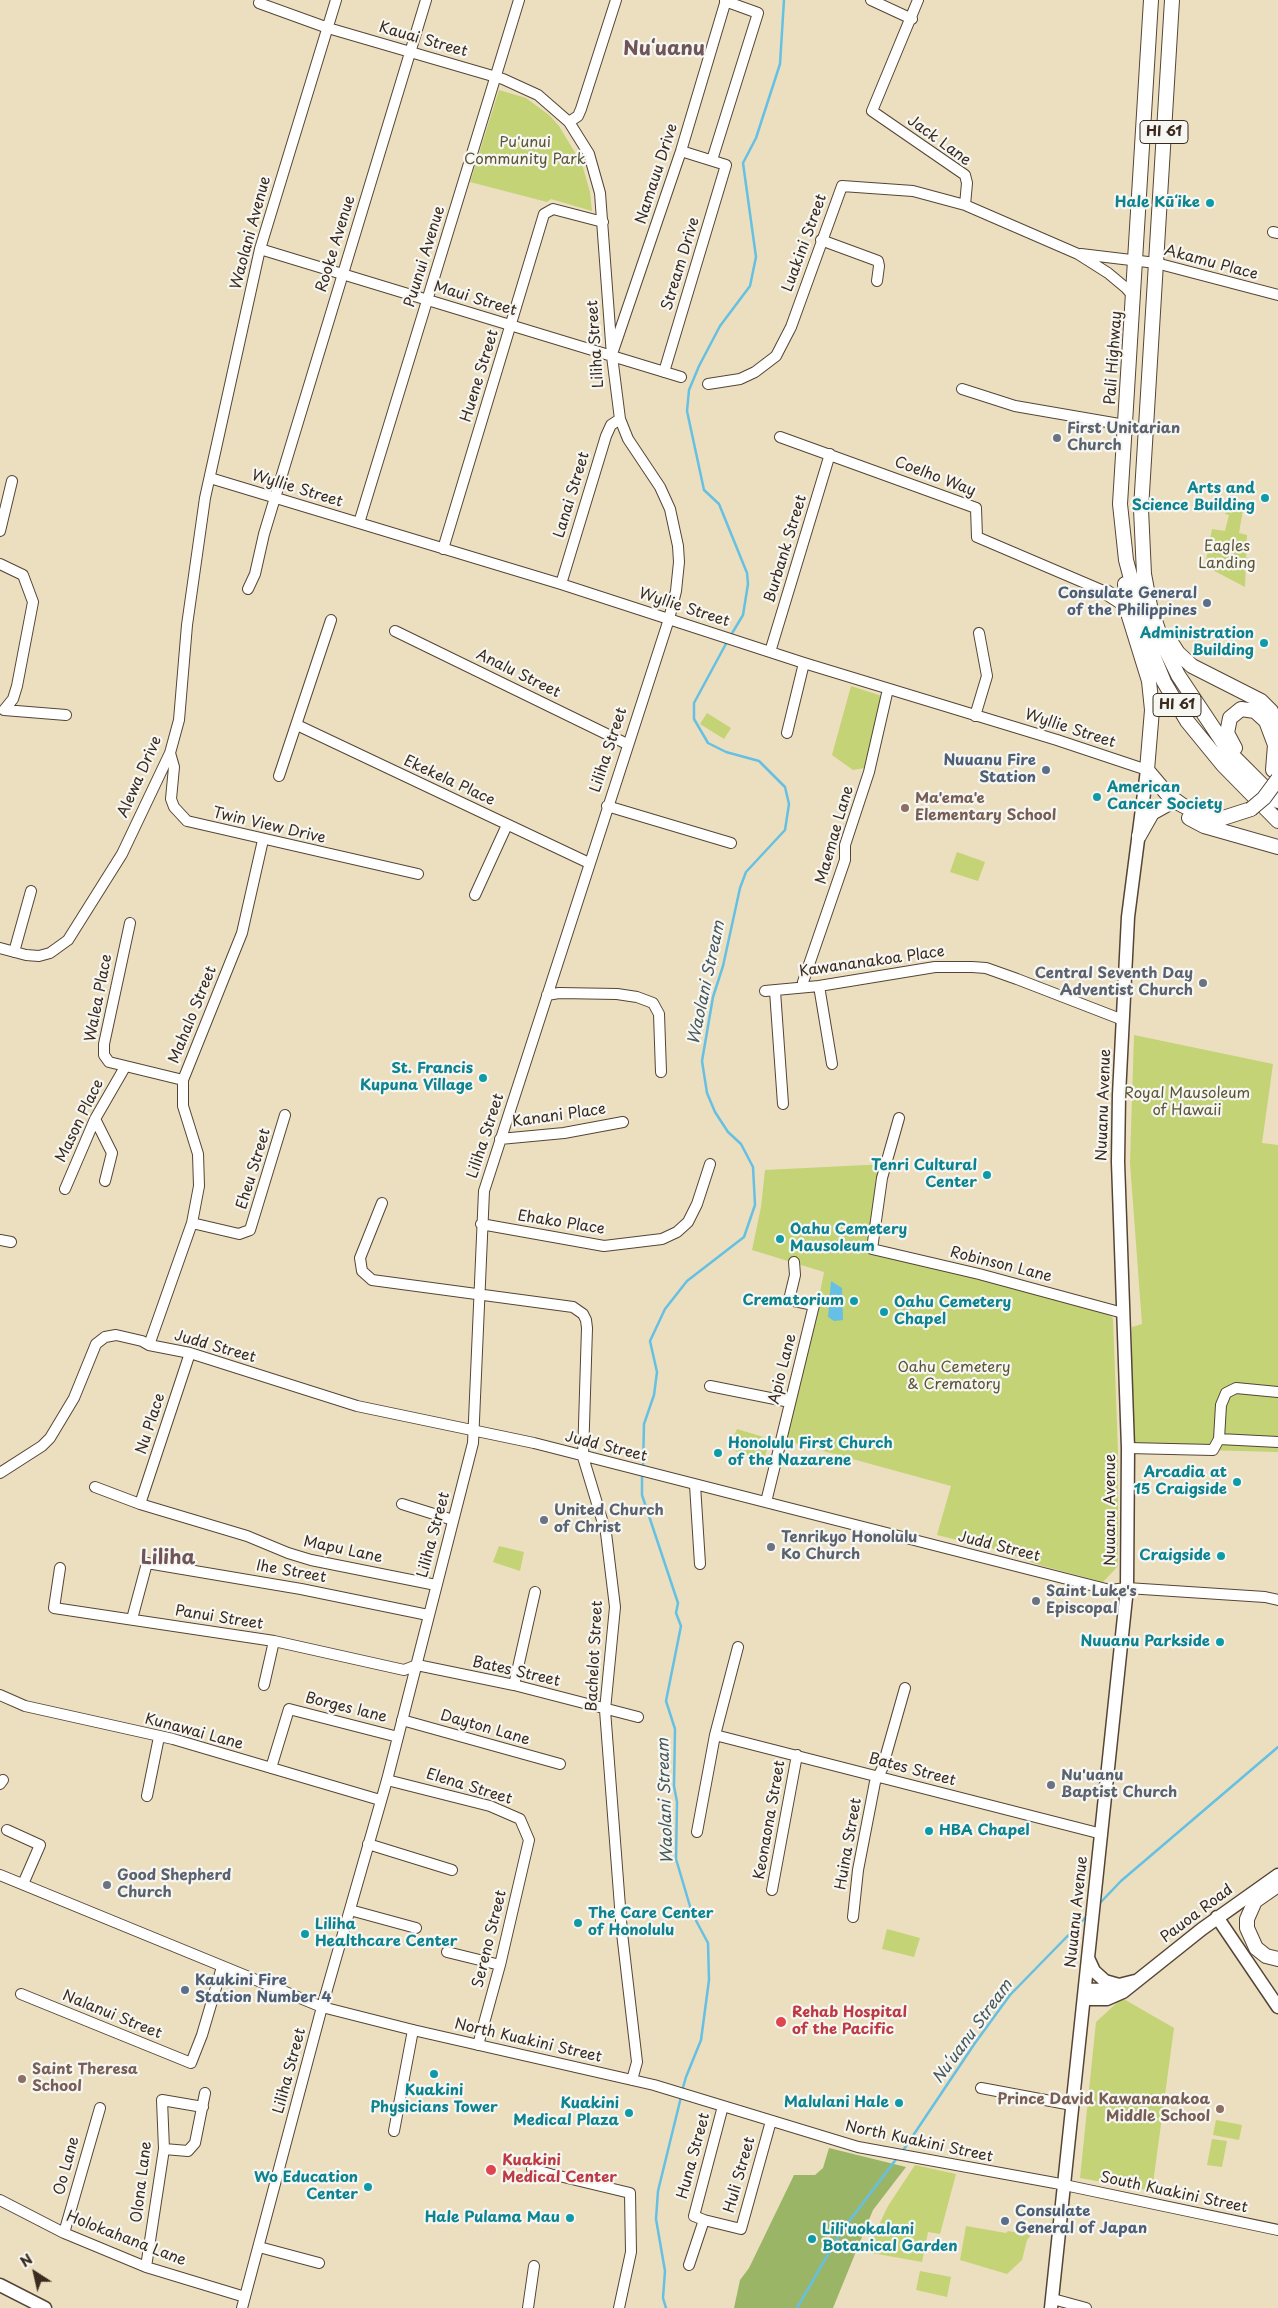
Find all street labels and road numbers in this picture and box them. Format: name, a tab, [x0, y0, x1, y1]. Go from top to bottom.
street label: Kauai Street	[377, 19, 469, 61]
street label: Jack Lane	[904, 112, 974, 170]
road number: HI 61	[1140, 120, 1188, 144]
street label: Namauu Drive	[632, 121, 682, 227]
street label: Waolani Avenue	[227, 175, 275, 291]
street label: Luakini Street	[779, 192, 831, 294]
street label: Rooke Avenue	[313, 194, 359, 294]
street label: Puunui Avenue	[401, 204, 449, 310]
street label: Stream Drive	[658, 215, 704, 313]
street label: Akamu Place	[1162, 242, 1260, 284]
street label: Maui Street	[431, 278, 519, 320]
street label: Liliha Street	[584, 299, 608, 389]
street label: Pali Highway	[1102, 310, 1126, 406]
street label: Huene Street	[457, 328, 503, 424]
street label: Lanai Street	[550, 450, 594, 540]
street label: Coelho Way	[892, 453, 978, 501]
street label: Wyllie Street	[249, 467, 345, 511]
street label: Burbank Street	[761, 493, 811, 605]
street label: Wyllie Street	[636, 585, 732, 631]
street label: Analu Street	[473, 646, 563, 702]
road number: HI 61	[1153, 694, 1201, 716]
street label: Liliha Street	[587, 705, 631, 795]
street label: Wyllie Street	[1022, 706, 1118, 752]
street label: Alewa Drive	[114, 733, 166, 821]
street label: Ekekela Place	[401, 752, 497, 810]
street label: Maemae Lane	[812, 784, 858, 886]
street label: Twin View Drive	[211, 804, 327, 848]
street label: Kawananakoa Place	[798, 943, 946, 981]
street label: Walea Place	[82, 953, 116, 1043]
street label: Mahalo Street	[165, 964, 221, 1066]
street label: Nuuanu Avenue	[1093, 1049, 1115, 1161]
street label: Mason Place	[52, 1077, 108, 1165]
street label: Liliha Street	[464, 1091, 508, 1181]
street label: Kanani Place	[511, 1100, 607, 1132]
street label: Eheu Street	[233, 1126, 275, 1212]
street label: Ehako Place	[516, 1207, 606, 1239]
street label: Robinson Lane	[948, 1244, 1054, 1286]
street label: Judd Street	[172, 1327, 258, 1367]
street label: Apio Lane	[766, 1332, 800, 1406]
street label: Nu Place	[133, 1391, 169, 1457]
street label: Judd Street	[563, 1428, 649, 1466]
street label: Nuuanu Avenue	[1102, 1454, 1120, 1566]
street label: Liliha Street	[414, 1490, 454, 1580]
street label: Judd Street	[956, 1528, 1042, 1566]
street label: Mapu Lane	[302, 1533, 384, 1567]
street label: Ihe Street	[255, 1557, 327, 1587]
street label: Bachelot Street	[583, 1600, 607, 1712]
street label: Panui Street	[174, 1602, 264, 1634]
street label: Bates Street	[470, 1653, 562, 1691]
street label: Borges lane	[303, 1689, 389, 1727]
street label: Dayton Lane	[438, 1707, 532, 1749]
street label: Kunawai Lane	[143, 1710, 245, 1754]
street label: Bates Street	[866, 1750, 958, 1790]
street label: Keonaona Street	[751, 1759, 789, 1881]
street label: Elena Street	[424, 1765, 514, 1809]
street label: Huina Street	[832, 1797, 866, 1891]
street label: Nuuanu Avenue	[1062, 1855, 1092, 1969]
street label: Pauoa Road	[1157, 1881, 1237, 1947]
street label: Sereno Street	[469, 1888, 511, 1990]
street label: Nalanui Street	[60, 1987, 164, 2043]
street label: North Kuakini Street	[453, 2015, 603, 2067]
street label: Liliha Street	[270, 2026, 310, 2116]
street label: Huna Street	[674, 2111, 714, 2201]
street label: North Kuakini Street	[843, 2118, 995, 2166]
street label: Oo Lane	[51, 2135, 83, 2197]
street label: Huli Street	[721, 2135, 759, 2215]
street label: Olona Lane	[128, 2140, 156, 2224]
street label: South Kuakini Street	[1099, 2169, 1249, 2217]
street label: Holokahana Lane	[63, 2208, 189, 2270]

